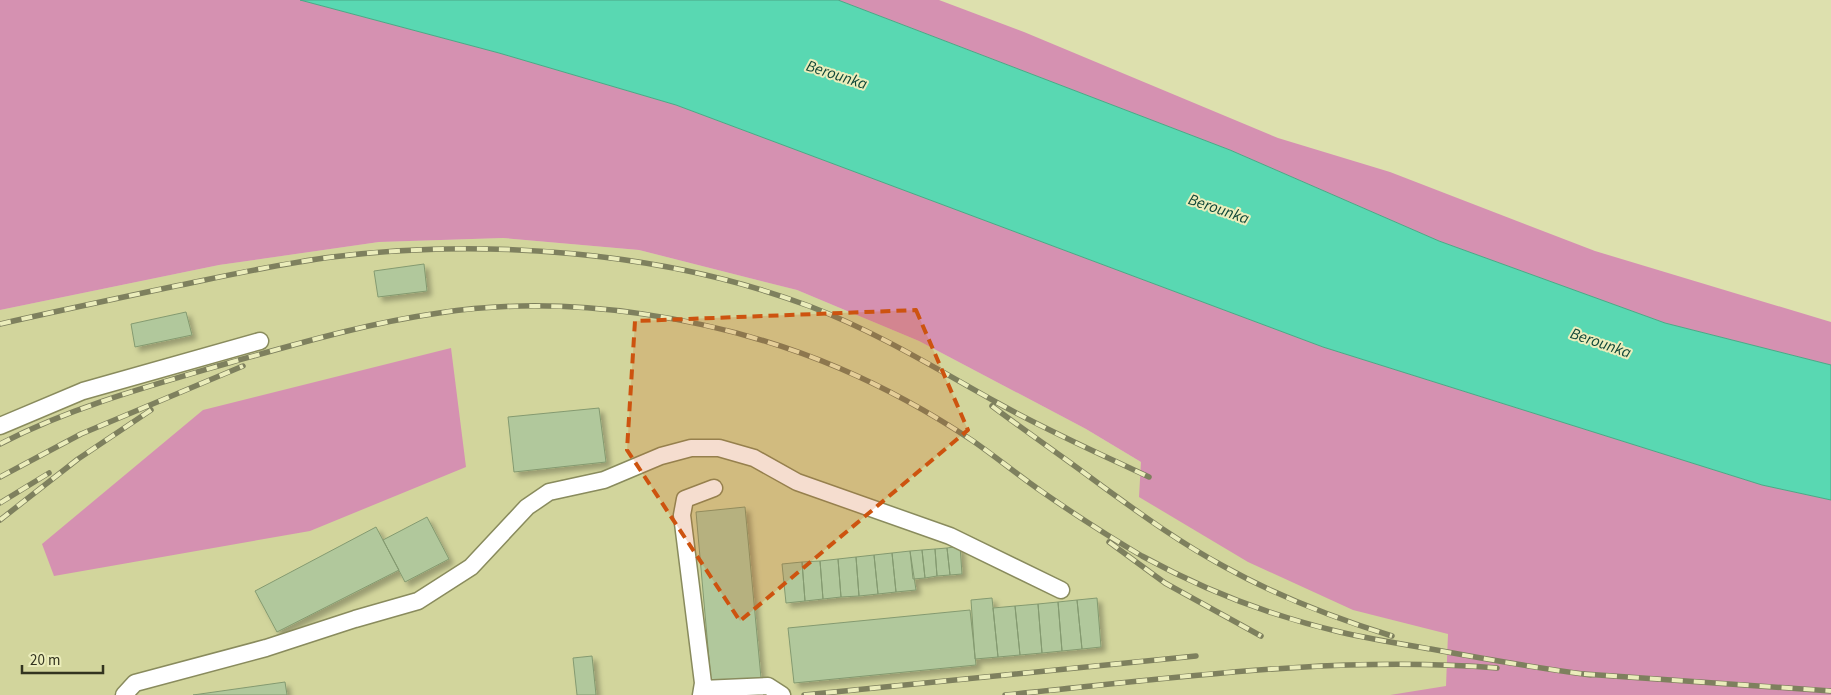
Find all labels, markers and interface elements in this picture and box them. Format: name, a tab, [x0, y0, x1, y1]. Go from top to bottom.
water label: Berounka	[803, 55, 870, 95]
water label: Berounka	[1185, 188, 1252, 230]
water label: Berounka	[1567, 322, 1634, 364]
scale bar	[22, 642, 104, 674]
text: 20 m	[30, 650, 60, 671]

